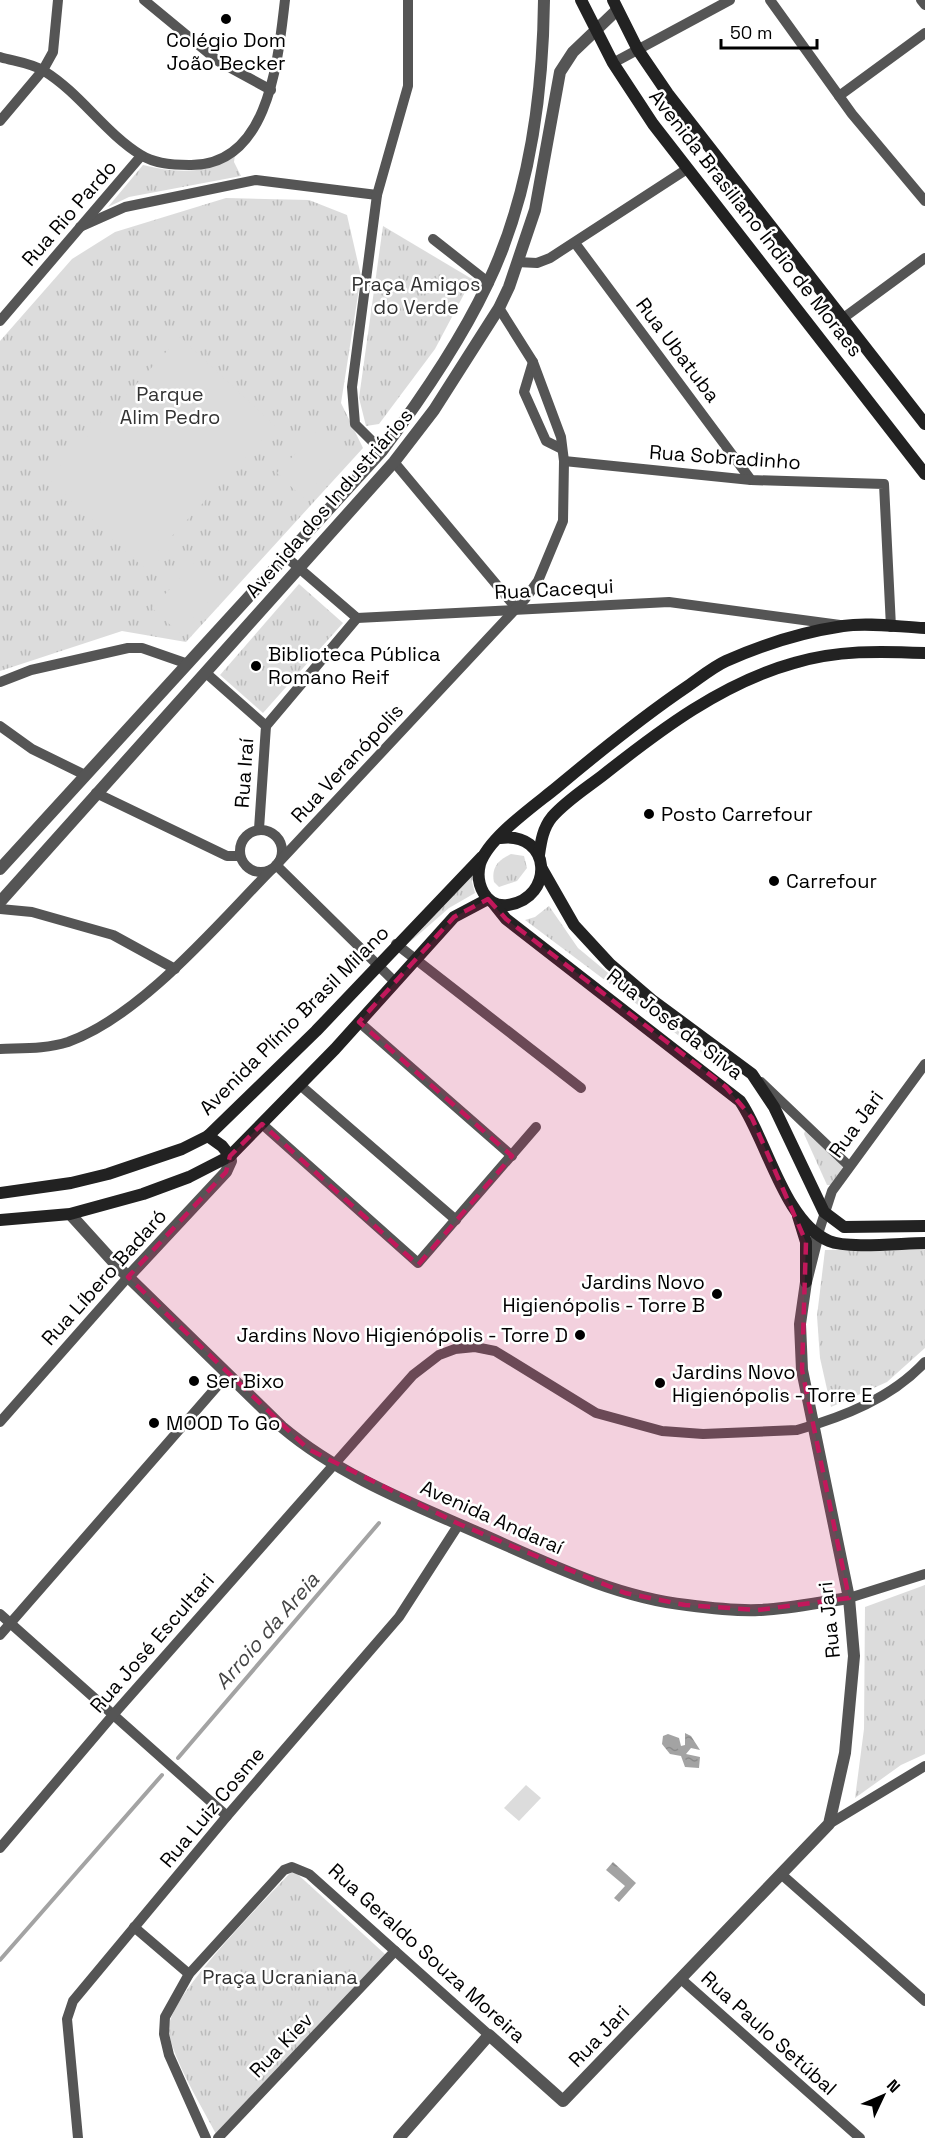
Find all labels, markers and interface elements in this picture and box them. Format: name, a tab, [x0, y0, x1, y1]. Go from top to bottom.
marker: Colégio Dom João Becker	[219, 12, 233, 26]
scale bar	[721, 12, 817, 50]
text: 50 m	[730, 21, 772, 44]
place label: Colégio Dom João Becker	[166, 27, 286, 76]
street label: Avenida Brasiliano Índio de Moraes	[643, 84, 869, 362]
street label: Rua Rio Pardo	[16, 155, 122, 271]
park label: Praça Amigos do Verde	[351, 271, 481, 320]
street label: Rua Ubatuba	[630, 293, 726, 407]
park label: Parque Alim Pedro	[120, 381, 220, 430]
street label: Avenida dos Industriários	[239, 403, 419, 603]
street label: Rua Sobradinho	[648, 439, 802, 475]
street label: Rua Cacequi	[494, 573, 614, 605]
place label: Biblioteca Pública Romano Reif	[268, 641, 440, 690]
marker: Biblioteca Pública Romano Reif	[249, 659, 263, 673]
street label: Rua Veranópolis	[285, 698, 409, 828]
street label: Rua Iraí	[229, 737, 259, 809]
place label: Posto Carrefour	[661, 801, 813, 827]
marker: Posto Carrefour	[642, 807, 656, 821]
place label: Carrefour	[786, 868, 877, 894]
marker: Carrefour	[767, 874, 781, 888]
street label: Avenida Plínio Brasil Milano	[194, 920, 394, 1120]
street label: Rua José da Silva	[601, 963, 749, 1085]
street label: Rua Jari	[823, 1085, 889, 1163]
street label: Rua Líbero Badaró	[36, 1203, 172, 1351]
place label: Jardins Novo Higienópolis - Torre B	[502, 1269, 705, 1318]
marker: Jardins Novo Higienópolis - Torre B	[710, 1287, 724, 1301]
place label: Jardins Novo Higienópolis - Torre D	[237, 1322, 568, 1348]
marker: Jardins Novo Higienópolis - Torre D	[573, 1328, 587, 1342]
place label: Jardins Novo Higienópolis - Torre E	[672, 1359, 873, 1408]
place label: Ser Bixo	[206, 1368, 284, 1394]
marker: Ser Bixo	[187, 1374, 201, 1388]
marker: Jardins Novo Higienópolis - Torre E	[653, 1376, 667, 1390]
place label: MOOD To Go	[166, 1410, 280, 1436]
marker: MOOD To Go	[147, 1416, 161, 1430]
street label: Avenida Andaraí	[416, 1474, 568, 1560]
water label: Arroio da Areia	[208, 1566, 325, 1695]
street label: Rua José Escultari	[84, 1568, 220, 1718]
street label: Rua Jari	[812, 1580, 846, 1660]
street label: Rua Luiz Cosme	[154, 1741, 270, 1873]
street label: Rua Geraldo Souza Moreira	[323, 1857, 531, 2049]
park label: Praça Ucraniana	[202, 1964, 358, 1990]
street label: Rua Paulo Setúbal	[696, 1965, 842, 2101]
street label: Rua Jari	[563, 1999, 635, 2073]
street label: Rua Kiev	[244, 2007, 319, 2083]
north arrow	[853, 2066, 913, 2126]
text: N	[882, 2075, 905, 2097]

